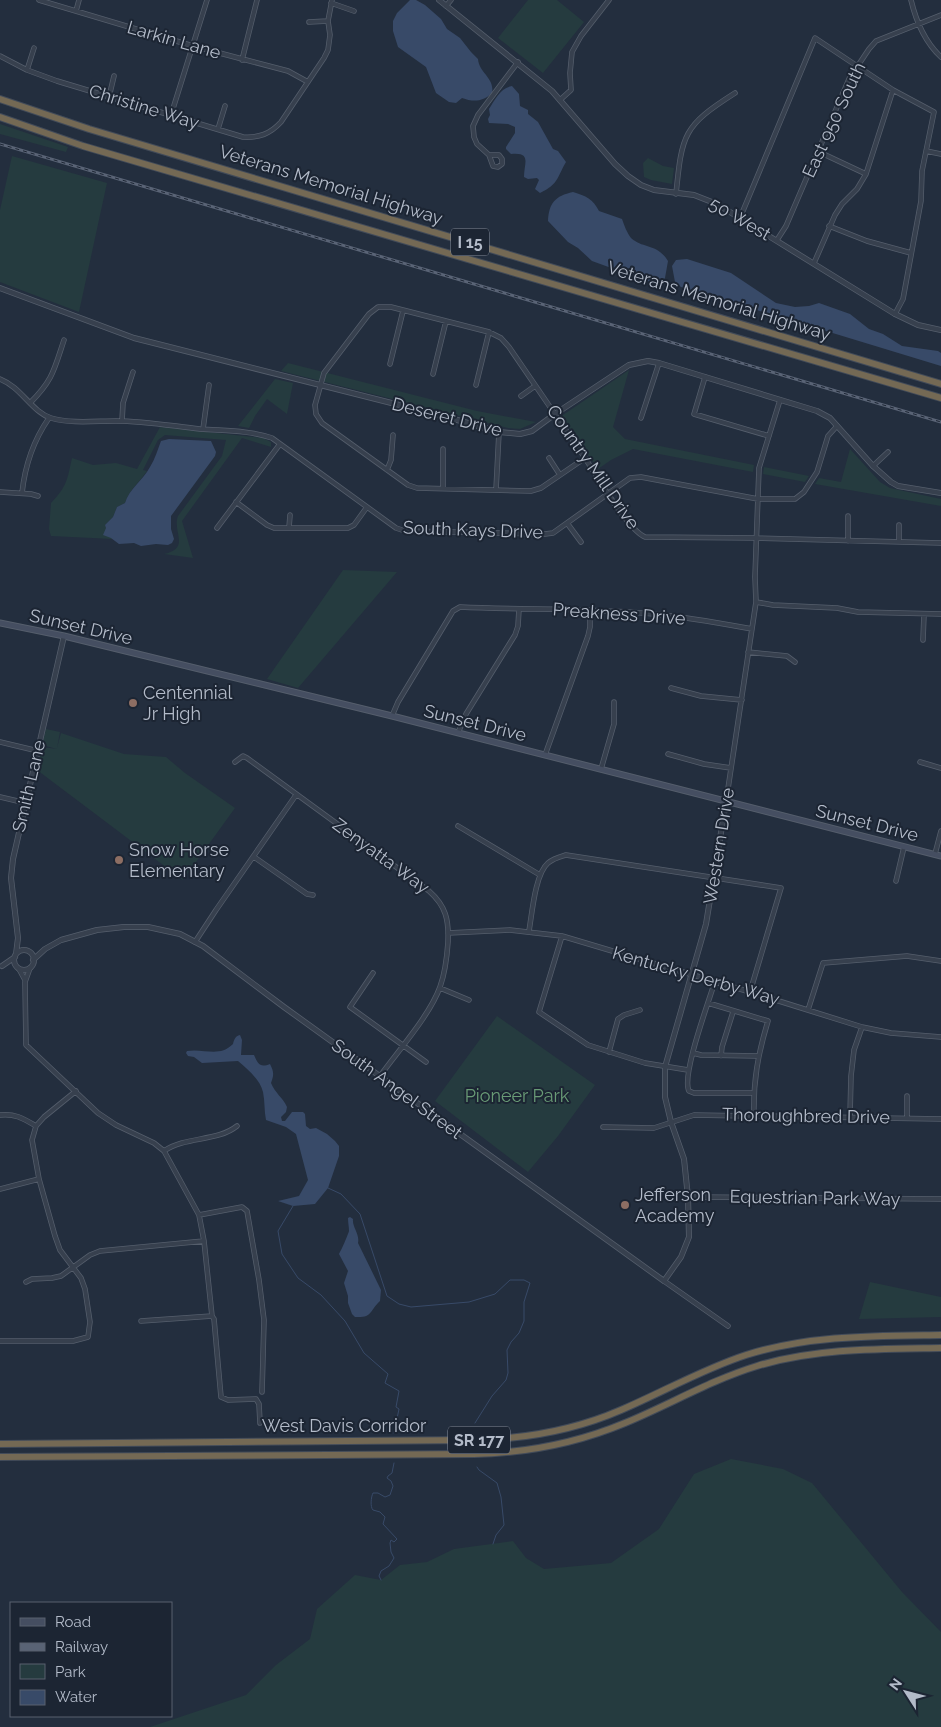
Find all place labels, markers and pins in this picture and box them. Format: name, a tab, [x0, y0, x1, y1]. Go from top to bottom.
place label: Centennial Jr High	[143, 682, 232, 724]
marker: Centennial Jr High	[127, 697, 139, 709]
place label: Snow Horse Elementary	[129, 839, 229, 881]
marker: Snow Horse Elementary	[113, 854, 125, 866]
place label: Jefferson Academy	[635, 1184, 715, 1226]
marker: Jefferson Academy	[619, 1199, 631, 1211]

